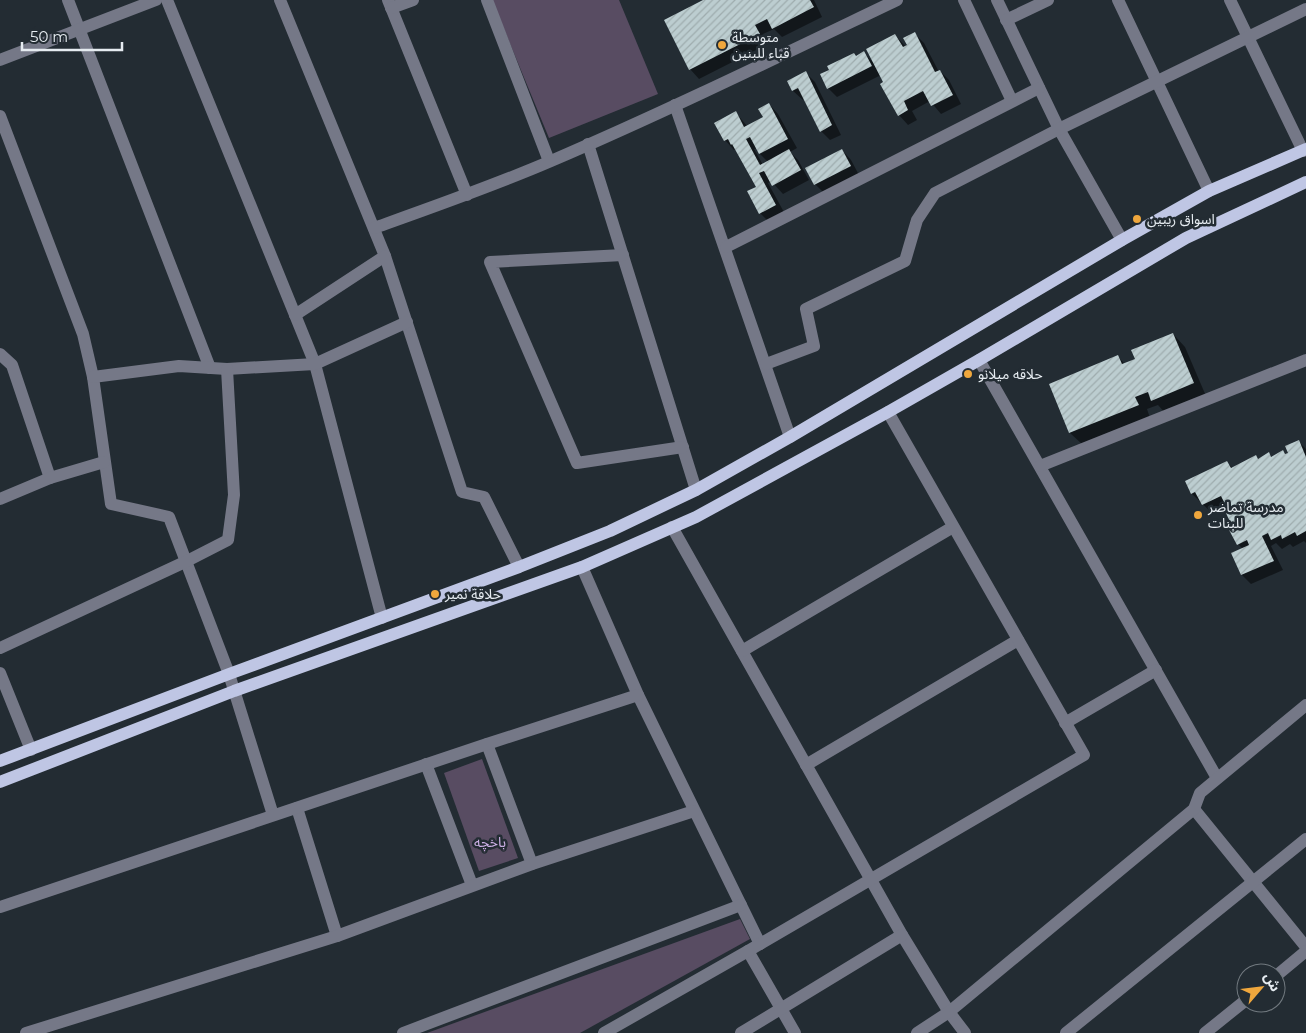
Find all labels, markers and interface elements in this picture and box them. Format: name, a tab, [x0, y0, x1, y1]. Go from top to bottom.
scale bar	[22, 20, 122, 52]
text: 50 m	[30, 27, 68, 46]
place label: متوسطة قباء للبنين	[732, 28, 789, 62]
marker: متوسطة قباء للبنين	[716, 39, 728, 51]
place label: اسواق ريبين	[1147, 210, 1215, 228]
marker: اسواق ريبين	[1131, 213, 1143, 225]
place label: حلاقه ميلانو	[978, 365, 1043, 383]
marker: حلاقه ميلانو	[962, 368, 974, 380]
place label: مدرسة تماضر للبنات	[1207, 498, 1284, 532]
marker: مدرسة تماضر للبنات	[1192, 509, 1204, 521]
place label: حلاقة نمير	[444, 585, 501, 603]
marker: حلاقة نمير	[429, 588, 441, 600]
park label: باخچە	[474, 833, 506, 852]
north arrow	[1236, 963, 1286, 1013]
text: ش	[1260, 969, 1285, 995]

